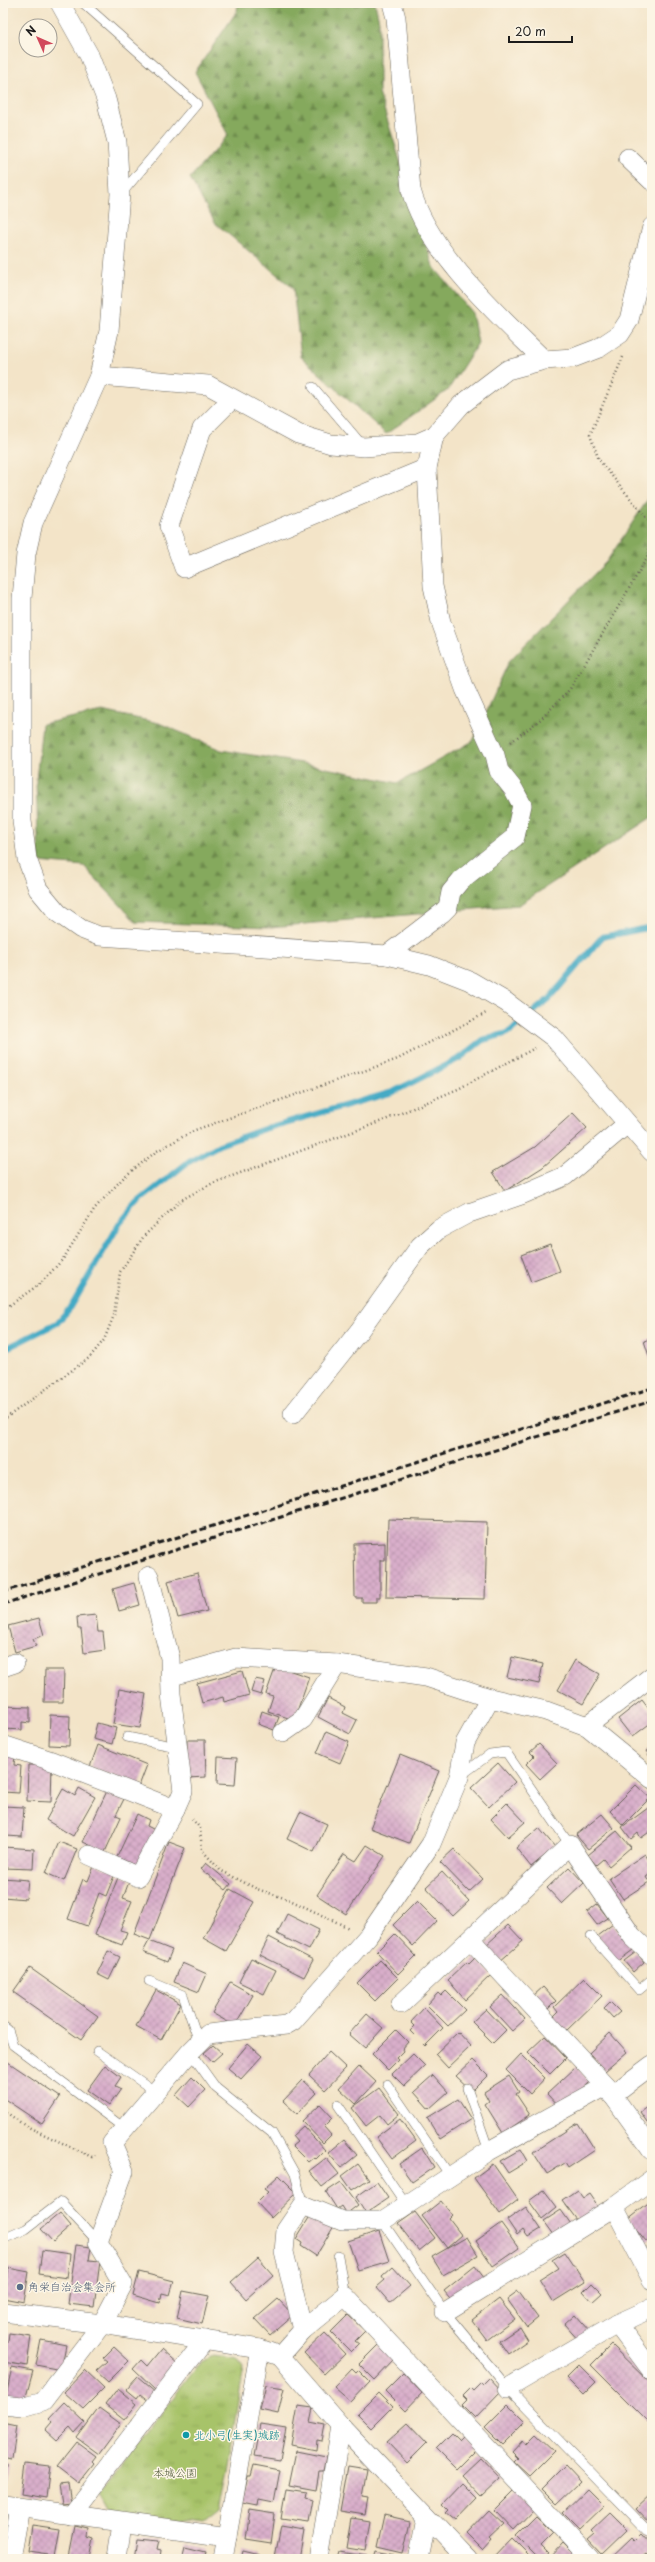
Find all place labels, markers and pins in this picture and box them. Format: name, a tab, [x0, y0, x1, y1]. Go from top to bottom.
place label: 角栄自治会集会所	[28, 2278, 116, 2295]
marker: 角栄自治会集会所	[15, 2282, 25, 2292]
place label: 北小弓(生実)城跡	[194, 2426, 280, 2443]
marker: 北小弓(生実)城跡	[181, 2430, 191, 2440]

